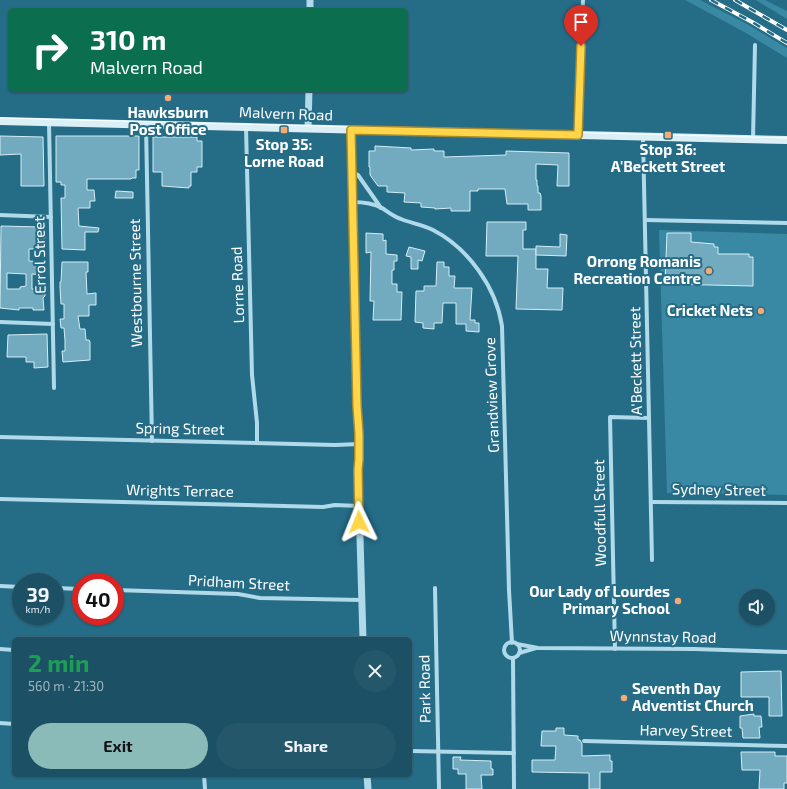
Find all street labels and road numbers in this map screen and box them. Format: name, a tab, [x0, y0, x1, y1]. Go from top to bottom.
street label: Malvern Road	[239, 102, 333, 124]
street label: Errol Street	[29, 216, 49, 294]
street label: Westbourne Street	[125, 218, 145, 348]
street label: Lorne Road	[227, 246, 247, 324]
street label: A'Beckett Street	[625, 306, 645, 415]
street label: Grandview Grove	[480, 337, 502, 453]
street label: Spring Street	[135, 418, 225, 438]
street label: Woodfull Street	[589, 459, 609, 567]
street label: Sydney Street	[672, 479, 767, 499]
street label: Wrights Terrace	[126, 480, 234, 500]
street label: Pridham Street	[187, 570, 291, 594]
street label: Wynnstay Road	[610, 626, 716, 646]
street label: Park Road	[414, 655, 434, 723]
street label: Harvey Street	[639, 720, 733, 740]

